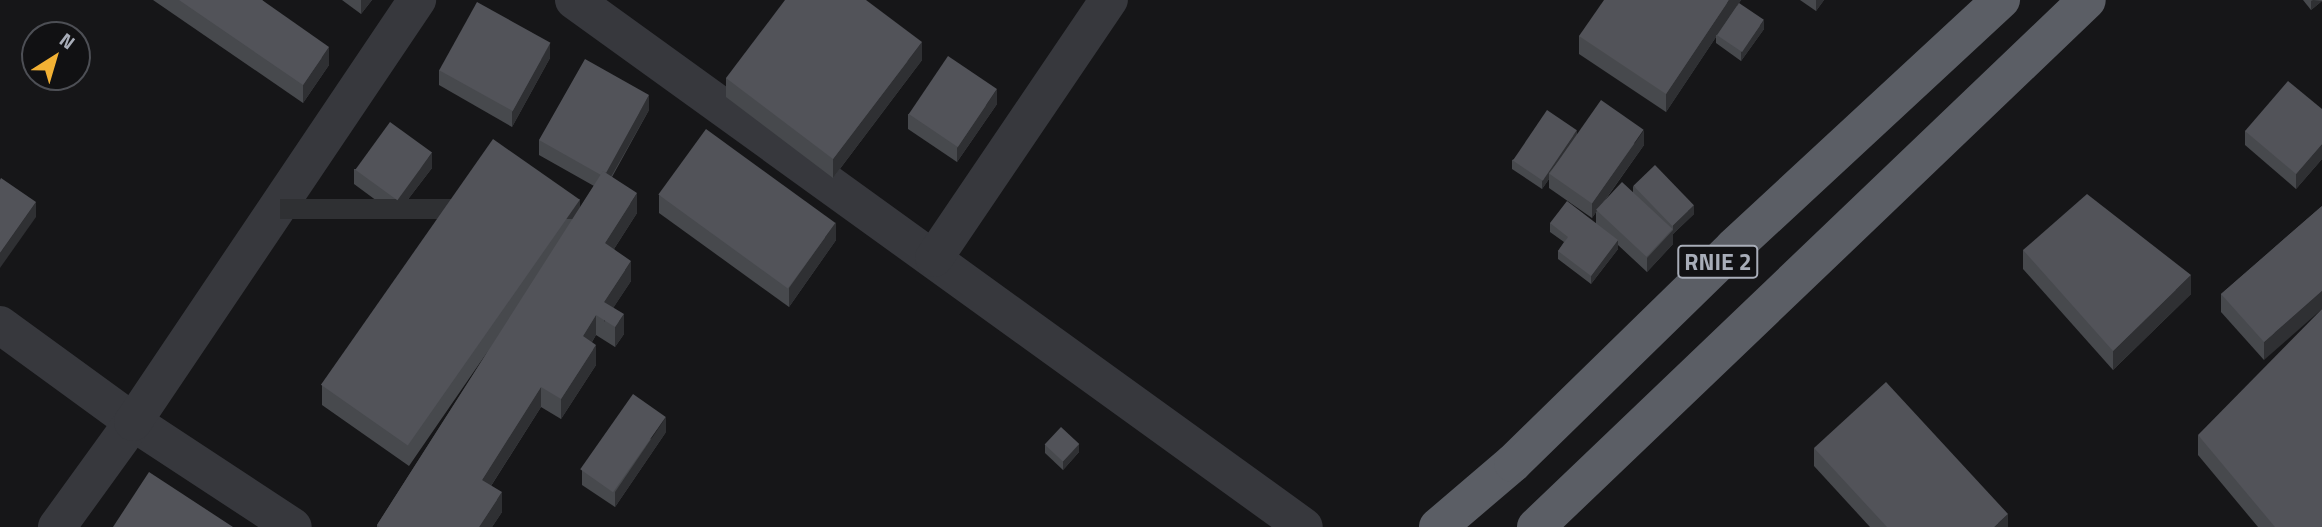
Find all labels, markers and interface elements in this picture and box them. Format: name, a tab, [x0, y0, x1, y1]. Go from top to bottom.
north arrow	[21, 21, 91, 91]
text: N	[54, 25, 82, 56]
road number: RNIE 2	[1676, 243, 1760, 282]

